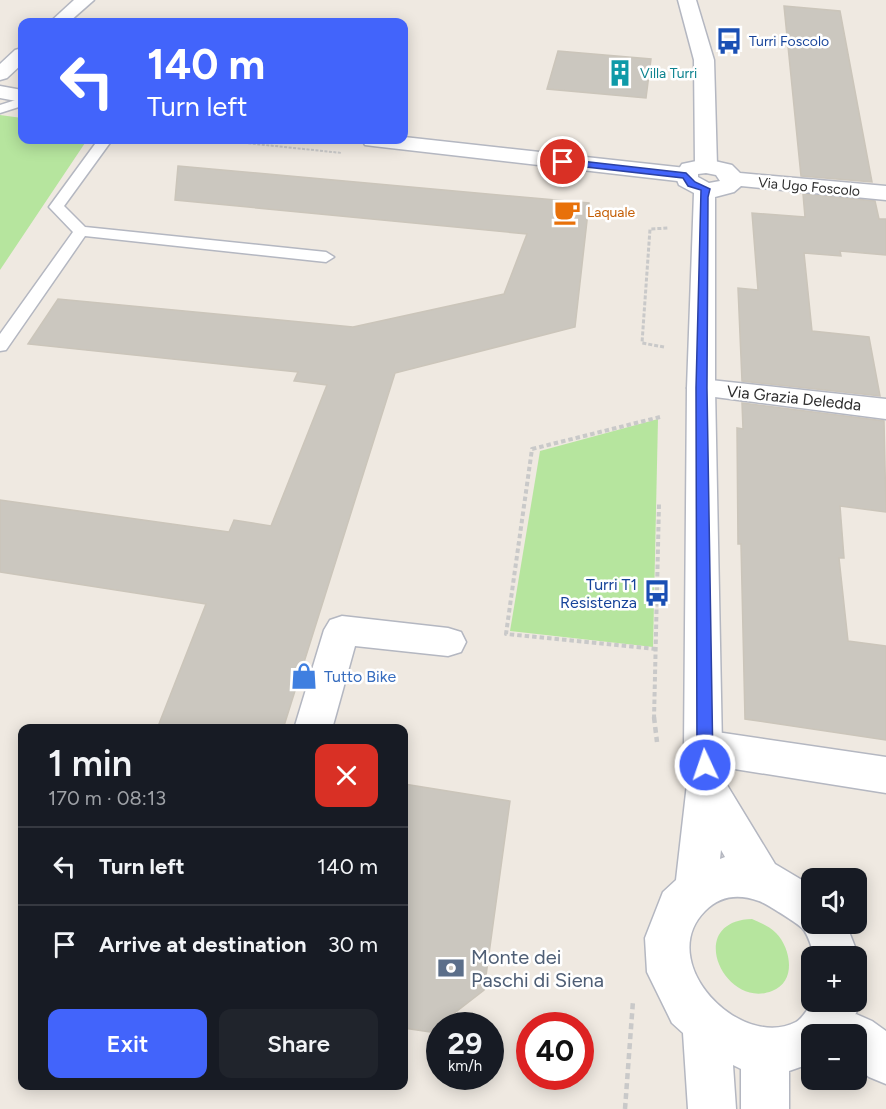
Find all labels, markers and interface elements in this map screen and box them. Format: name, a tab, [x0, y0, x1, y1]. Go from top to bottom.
bus stop icon: Turri Foscolo	[714, 26, 744, 56]
place label: Turri Foscolo	[749, 33, 829, 50]
text: 140 m	[147, 39, 265, 90]
icon: left	[48, 42, 126, 120]
building icon: Villa Turri	[605, 58, 635, 88]
place label: Villa Turri	[640, 65, 697, 82]
text: Turn left	[147, 90, 247, 123]
pin	[537, 136, 588, 187]
icon: arrive	[546, 145, 579, 178]
street label: Via Ugo Foscolo	[757, 174, 861, 200]
cafe icon: Laquale	[552, 197, 582, 227]
place label: Laquale	[587, 204, 636, 221]
street label: Via Grazia Deledda	[726, 381, 862, 415]
place label: Turri T1 Resistenza	[560, 575, 637, 612]
bus stop icon: Turri T1 Resistenza	[642, 578, 672, 608]
shop icon: Tutto Bike	[289, 661, 319, 691]
place label: Tutto Bike	[324, 667, 396, 686]
position arrow	[673, 733, 737, 797]
text: 1 min	[48, 742, 132, 785]
button: close	[315, 744, 378, 807]
text: 170 m · 08:13	[48, 786, 166, 810]
icon: left	[48, 850, 81, 883]
text: Turn left	[99, 853, 185, 880]
text: 140 m	[317, 853, 378, 880]
map controls	[801, 868, 867, 1090]
button: sound	[801, 868, 867, 934]
icon: arrive	[48, 928, 81, 961]
text: Arrive at destination	[99, 931, 307, 958]
text: 30 m	[328, 931, 378, 958]
place label: Monte dei Paschi di Siena	[471, 945, 604, 992]
button: +	[801, 946, 867, 1012]
bank icon: Monte dei Paschi di Siena	[436, 953, 466, 983]
button: Exit	[48, 1009, 207, 1078]
button: Share	[219, 1009, 378, 1078]
speed limit sign: 40	[516, 1012, 594, 1090]
button: −	[801, 1024, 867, 1090]
text: 29	[448, 1025, 482, 1062]
text: km/h	[448, 1057, 482, 1075]

